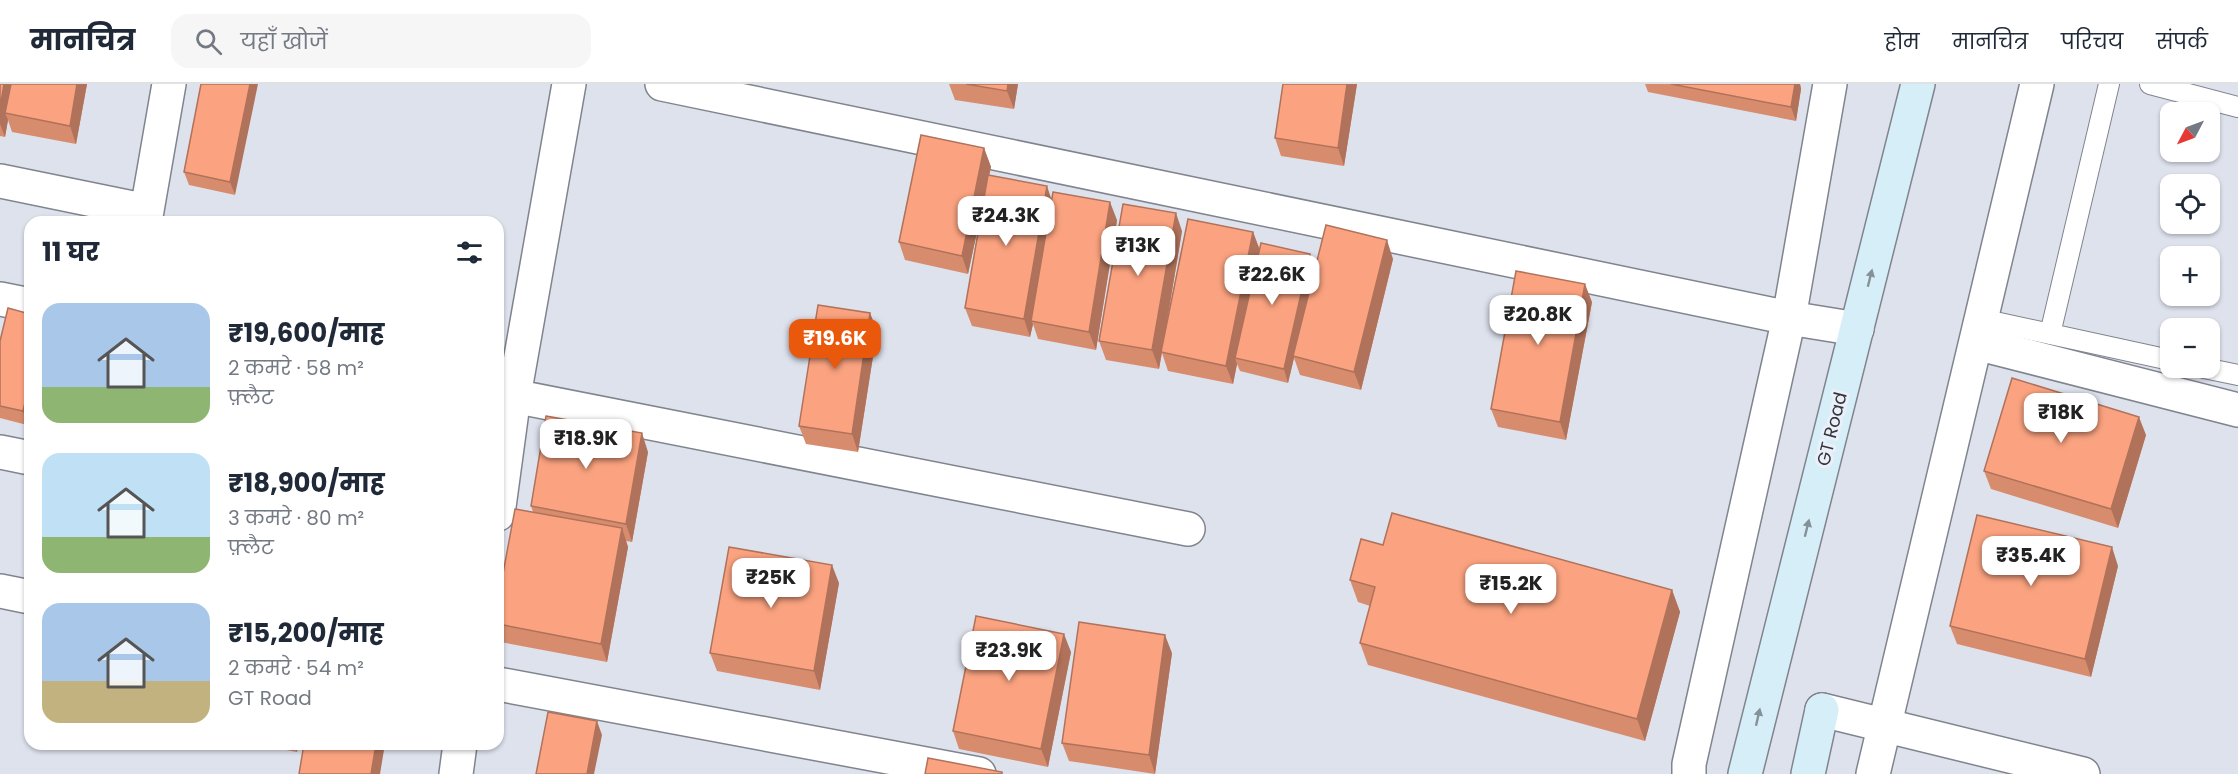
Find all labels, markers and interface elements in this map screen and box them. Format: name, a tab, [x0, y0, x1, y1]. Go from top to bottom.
search box	[171, 14, 591, 68]
text: मानचित्र	[30, 21, 135, 60]
icon: search	[192, 25, 225, 58]
text: यहाँ खोजें	[240, 26, 327, 57]
text: होम	[1885, 27, 1920, 56]
text: मानचित्र	[1953, 27, 2028, 56]
text: परिचय	[2061, 27, 2123, 56]
text: संपर्क	[2156, 27, 2208, 56]
north arrow	[2160, 102, 2220, 162]
map controls	[2160, 102, 2220, 378]
button: locate	[2160, 174, 2220, 234]
pin: ₹24.3K	[957, 196, 1055, 247]
text: ₹24.3K	[972, 201, 1040, 229]
pin: ₹13K	[1102, 226, 1174, 277]
text: ₹13K	[1115, 231, 1161, 259]
text: 11 घर	[42, 234, 99, 270]
icon: filters	[453, 236, 486, 269]
button: +	[2160, 246, 2220, 306]
pin: ₹22.6K	[1223, 255, 1321, 306]
text: ₹22.6K	[1238, 260, 1306, 288]
one-way arrow	[1866, 269, 1875, 287]
pin: ₹20.8K	[1489, 295, 1587, 346]
text: ₹20.8K	[1504, 300, 1572, 328]
text: ₹19,600/माह	[228, 315, 384, 351]
button: −	[2160, 318, 2220, 378]
pin: ₹19.6K	[786, 319, 884, 370]
text: ₹19.6K	[803, 324, 867, 352]
icon: home	[90, 327, 162, 399]
text: 2 कमरे · 58 m²	[228, 354, 364, 382]
text: फ़्लैट	[228, 384, 274, 412]
street label: GT Road	[1810, 389, 1853, 468]
pin: ₹18K	[2025, 393, 2097, 444]
text: ₹18K	[2038, 398, 2084, 426]
pin: ₹18.9K	[537, 419, 635, 470]
text: ₹18.9K	[554, 424, 618, 452]
text: ₹18,900/माह	[228, 465, 385, 501]
icon: home	[90, 477, 162, 549]
text: 3 कमरे · 80 m²	[228, 504, 364, 532]
one-way arrow	[1802, 519, 1812, 537]
text: फ़्लैट	[228, 534, 274, 562]
pin: ₹35.4K	[1982, 536, 2080, 587]
text: ₹35.4K	[1996, 541, 2066, 569]
pin: ₹25K	[735, 558, 807, 609]
text: ₹25K	[746, 563, 796, 591]
pin: ₹15.2K	[1462, 564, 1560, 615]
text: ₹15.2K	[1479, 569, 1543, 597]
text: ₹15,200/माह	[228, 615, 384, 651]
icon: home	[90, 627, 162, 699]
pin: ₹23.9K	[960, 631, 1058, 682]
text: ₹23.9K	[975, 636, 1043, 664]
text: 2 कमरे · 54 m²	[228, 654, 364, 682]
text: GT Road	[228, 684, 312, 712]
one-way arrow	[1754, 708, 1764, 726]

